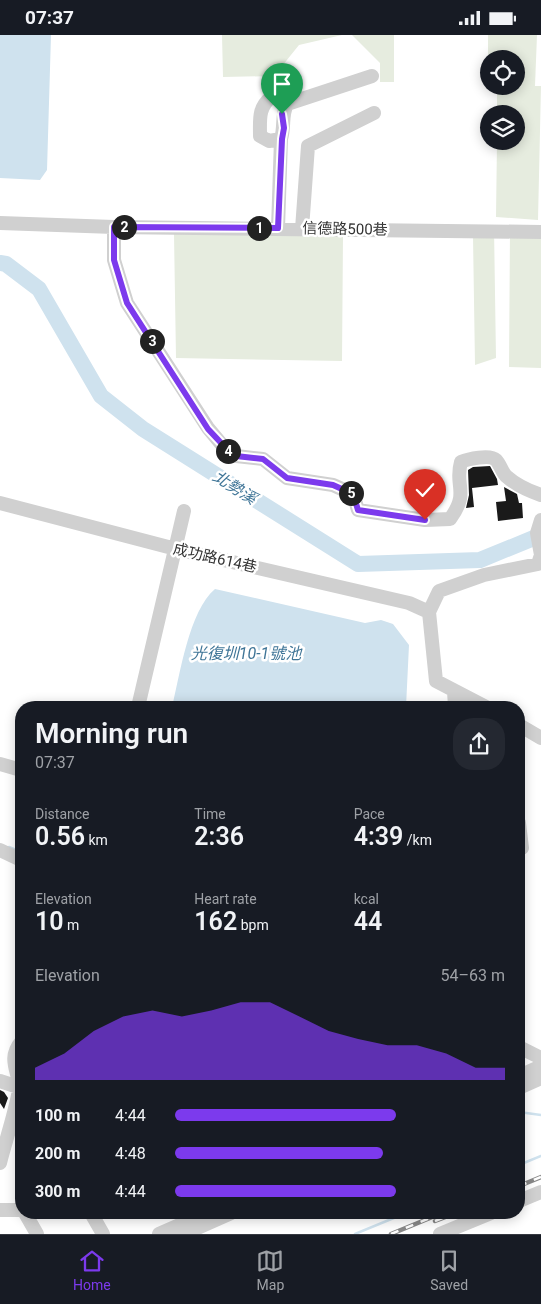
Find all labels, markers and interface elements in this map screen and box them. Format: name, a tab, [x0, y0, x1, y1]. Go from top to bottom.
text: 07:37	[25, 6, 74, 29]
map controls	[480, 50, 525, 150]
button: locate	[480, 50, 525, 95]
pin	[261, 63, 303, 114]
icon: arrive	[268, 70, 296, 98]
button: layers	[480, 105, 525, 150]
pin: 2	[112, 215, 136, 239]
pin: 1	[246, 215, 272, 241]
text: 2	[120, 219, 129, 235]
street label: 信德路500巷	[302, 219, 388, 239]
text: 1	[255, 220, 264, 236]
pin: 3	[140, 329, 164, 353]
text: 3	[148, 333, 157, 349]
pin: 4	[216, 439, 240, 463]
text: 4	[224, 443, 233, 459]
water label: 北勢溪	[209, 467, 262, 509]
pin	[404, 469, 446, 520]
icon: check	[411, 476, 439, 504]
pin: 5	[338, 481, 364, 505]
text: 5	[347, 485, 356, 501]
street label: 成功路614巷	[171, 540, 259, 576]
water label: 光復圳10-1號池	[191, 644, 303, 663]
text: Morning run	[35, 717, 188, 750]
button: share	[453, 718, 505, 770]
text: 07:37	[35, 753, 75, 772]
text: Distance	[35, 806, 90, 822]
text: Time	[194, 806, 226, 822]
text: Pace	[354, 806, 385, 822]
text: 0.56	[35, 822, 85, 851]
text: 2:36	[194, 822, 244, 851]
text: 4:39	[354, 822, 403, 851]
text: km	[85, 832, 108, 848]
text: /km	[403, 832, 432, 848]
text: Elevation	[35, 891, 92, 907]
text: Heart rate	[194, 891, 257, 907]
text: kcal	[354, 891, 379, 907]
text: 10	[35, 907, 64, 936]
text: 162	[194, 907, 237, 936]
text: 44	[354, 907, 382, 936]
text: m	[64, 917, 79, 933]
text: bpm	[237, 917, 269, 933]
text: Elevation	[35, 966, 100, 985]
text: 54–63 m	[441, 966, 505, 985]
text: 100 m	[35, 1106, 80, 1125]
text: 4:44	[115, 1106, 146, 1125]
text: 200 m	[35, 1144, 80, 1163]
text: 4:48	[115, 1144, 146, 1163]
text: 300 m	[35, 1182, 80, 1201]
text: 4:44	[115, 1182, 146, 1201]
tab: Home	[73, 1247, 111, 1293]
tab: Map	[256, 1247, 284, 1293]
tab: Saved	[430, 1247, 468, 1293]

